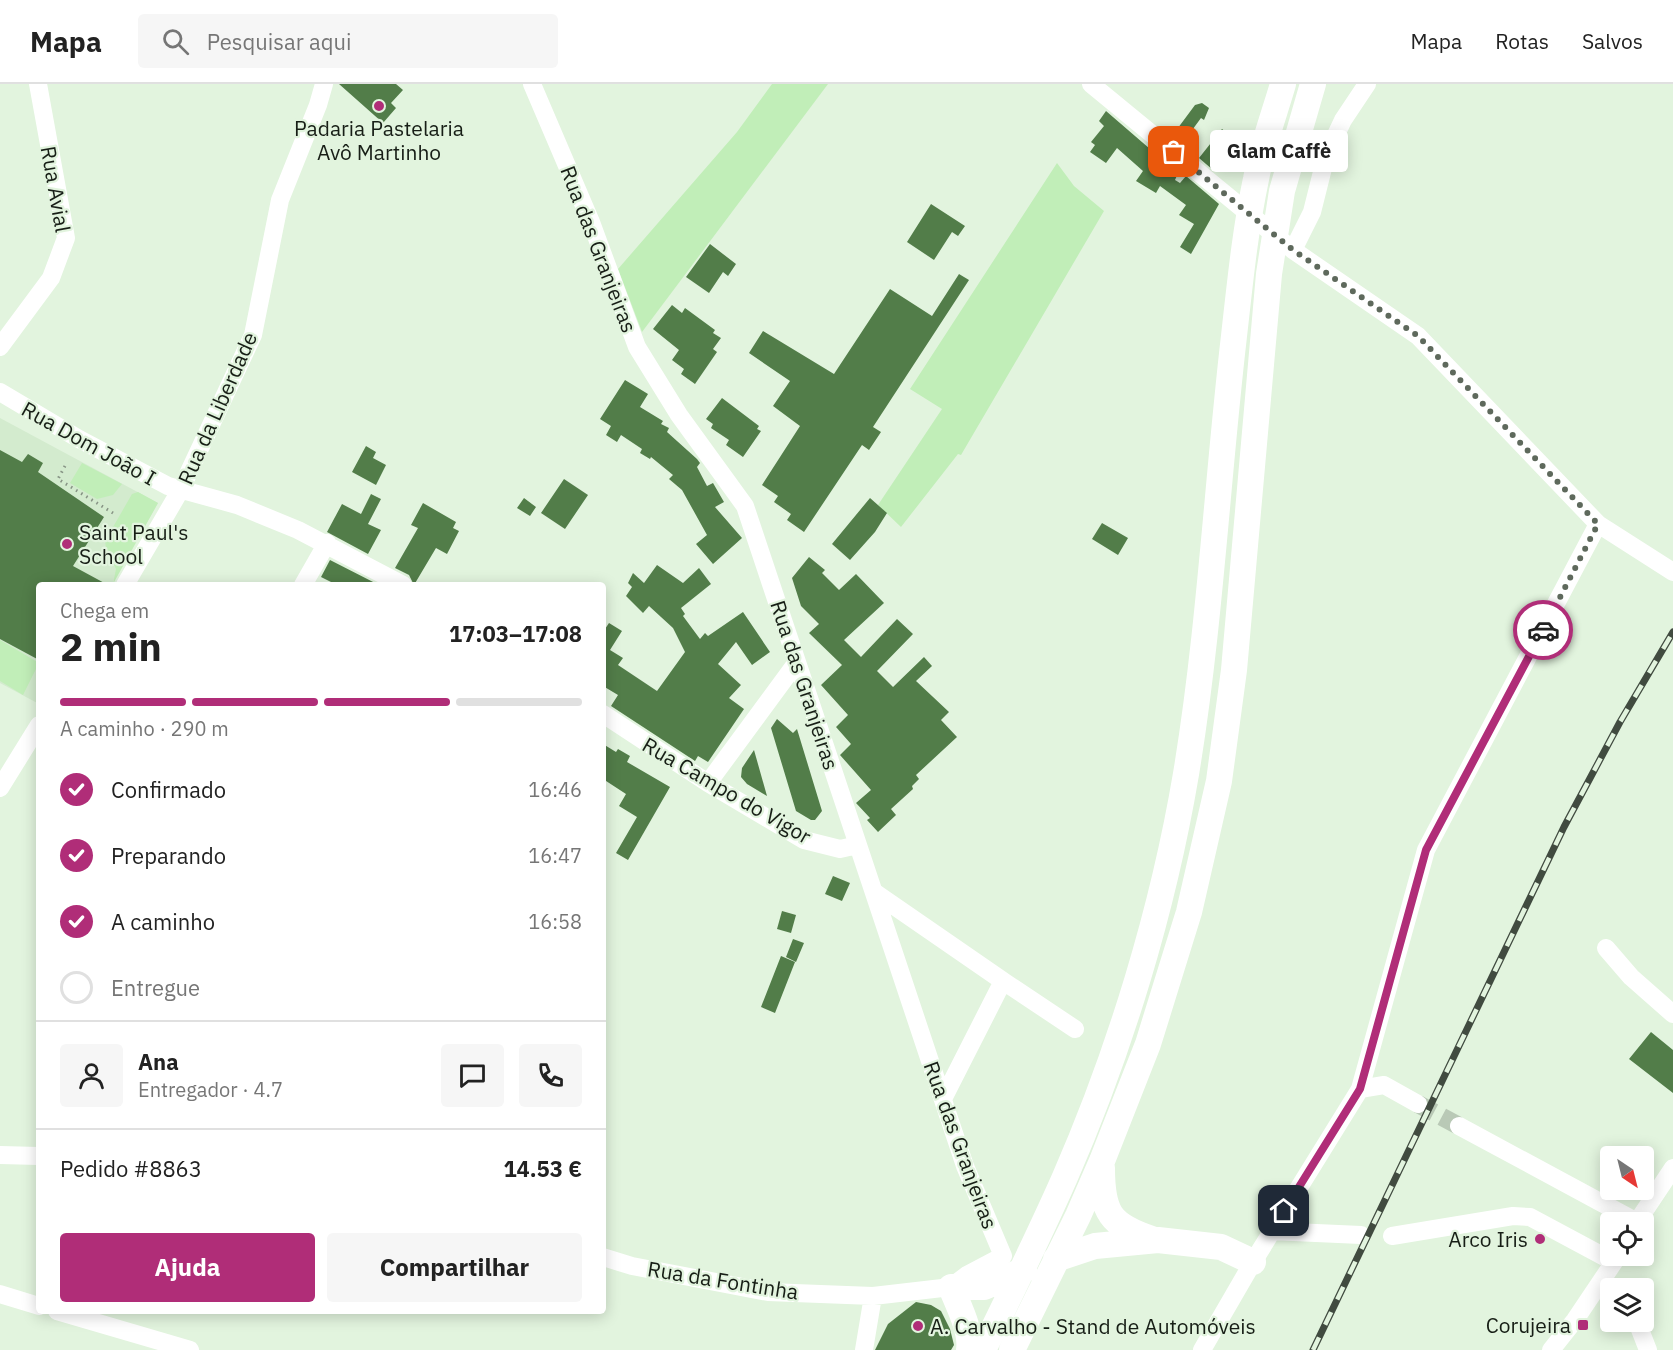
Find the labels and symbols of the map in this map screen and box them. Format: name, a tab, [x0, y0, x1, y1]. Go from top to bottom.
marker: Padaria Pastelaria Avô Martinho	[372, 99, 386, 113]
place label: Padaria Pastelaria Avô Martinho	[294, 114, 464, 166]
pin	[1148, 126, 1199, 177]
callout: Glam Caffè	[1210, 131, 1348, 173]
street label: Rua Avial	[35, 144, 77, 235]
street label: Rua das Granjeiras	[554, 162, 644, 336]
street label: Rua da Liberdade	[171, 327, 263, 489]
street label: Rua Dom João I	[17, 395, 161, 491]
place label: Saint Paul's School	[79, 518, 189, 570]
marker: Saint Paul's School	[60, 537, 74, 551]
street label: Rua das Granjeiras	[764, 597, 846, 773]
courier	[1513, 600, 1573, 660]
street label: Rua Campo do Vigor	[638, 730, 817, 850]
street label: Rua das Granjeiras	[918, 1057, 1004, 1233]
north arrow	[1600, 1146, 1654, 1200]
pin	[1258, 1185, 1309, 1236]
place label: Arco Iris	[1448, 1225, 1528, 1253]
marker: Arco Iris	[1533, 1232, 1547, 1246]
street label: Rua da Fontinha	[646, 1254, 800, 1306]
place label: Corujeira	[1486, 1311, 1571, 1339]
place label: A. Carvalho - Stand de Automóveis	[930, 1312, 1256, 1340]
marker: Corujeira	[1576, 1318, 1590, 1332]
marker: A. Carvalho - Stand de Automóveis	[911, 1319, 925, 1333]

